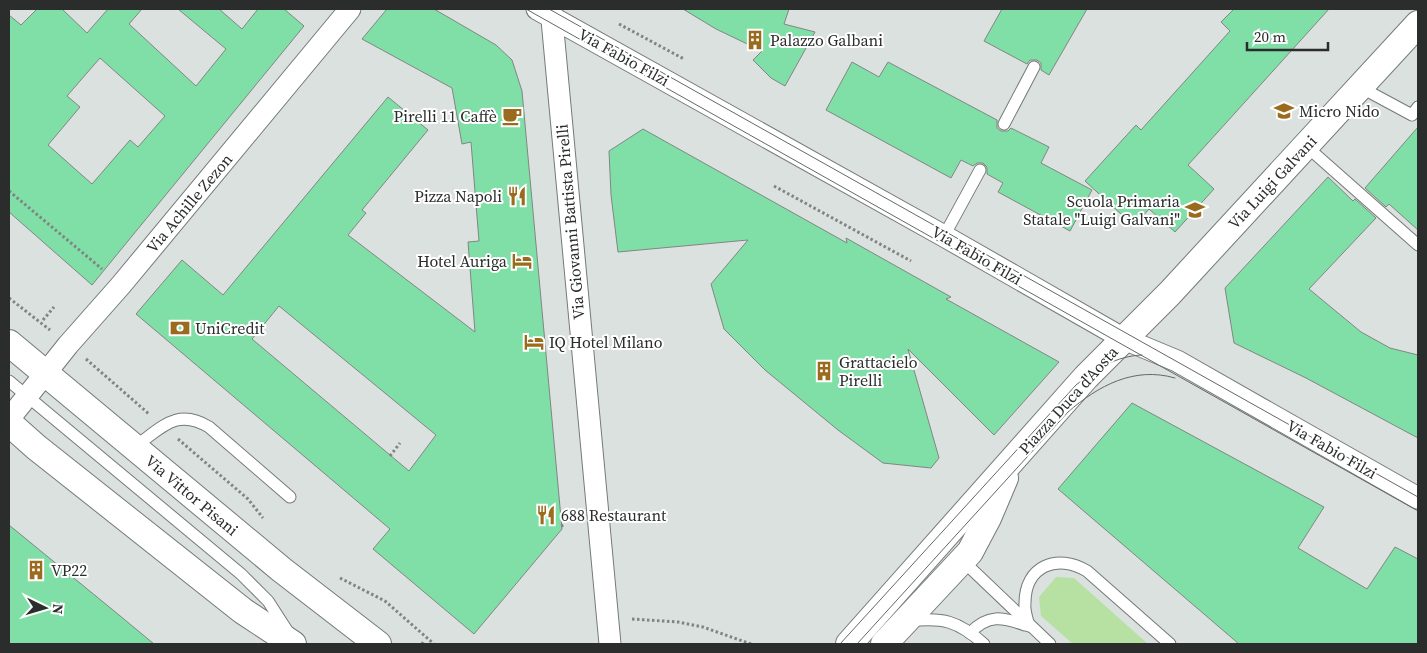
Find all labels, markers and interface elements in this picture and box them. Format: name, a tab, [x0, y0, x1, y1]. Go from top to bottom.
scale bar	[1247, 20, 1328, 52]
street label: Via Fabio Filzi	[575, 23, 674, 91]
text: 20 m	[1254, 26, 1286, 47]
building icon: Palazzo Galbani	[744, 29, 766, 51]
place label: Palazzo Galbani	[770, 29, 883, 51]
school or university icon: Micro Nido	[1273, 100, 1295, 122]
place label: Micro Nido	[1299, 100, 1380, 122]
place label: Pirelli 11 Caffè	[394, 105, 497, 127]
cafe icon: Pirelli 11 Caffè	[501, 105, 523, 127]
street label: Via Giovanni Battista Pirelli	[550, 123, 589, 321]
street label: Via Luigi Galvani	[1223, 130, 1321, 234]
street label: Via Achille Zezon	[141, 148, 237, 257]
place label: Pizza Napoli	[414, 185, 502, 207]
restaurant icon: Pizza Napoli	[506, 185, 528, 207]
place label: Scuola Primaria Statale "Luigi Galvani"	[1023, 190, 1181, 230]
school or university icon: Scuola Primaria Statale "Luigi Galvani"	[1184, 199, 1206, 221]
street label: Via Fabio Filzi	[928, 220, 1026, 290]
place label: Hotel Auriga	[417, 250, 508, 272]
hotel icon: Hotel Auriga	[511, 250, 533, 272]
bank icon: UniCredit	[169, 317, 191, 339]
place label: UniCredit	[195, 317, 265, 339]
hotel icon: IQ Hotel Milano	[523, 331, 545, 353]
place label: IQ Hotel Milano	[549, 331, 663, 353]
street label: Piazza Duca d'Aosta	[1013, 340, 1123, 459]
place label: Grattacielo Pirelli	[839, 351, 918, 391]
building icon: Grattacielo Pirelli	[813, 360, 835, 382]
street label: Via Fabio Filzi	[1283, 414, 1381, 484]
street label: Via Vittor Pisani	[141, 450, 243, 541]
restaurant icon: 688 Restaurant	[535, 504, 557, 526]
place label: 688 Restaurant	[561, 504, 667, 526]
building icon: VP22	[25, 559, 47, 581]
place label: VP22	[51, 559, 87, 581]
north arrow	[20, 583, 70, 633]
text: N	[48, 603, 68, 615]

